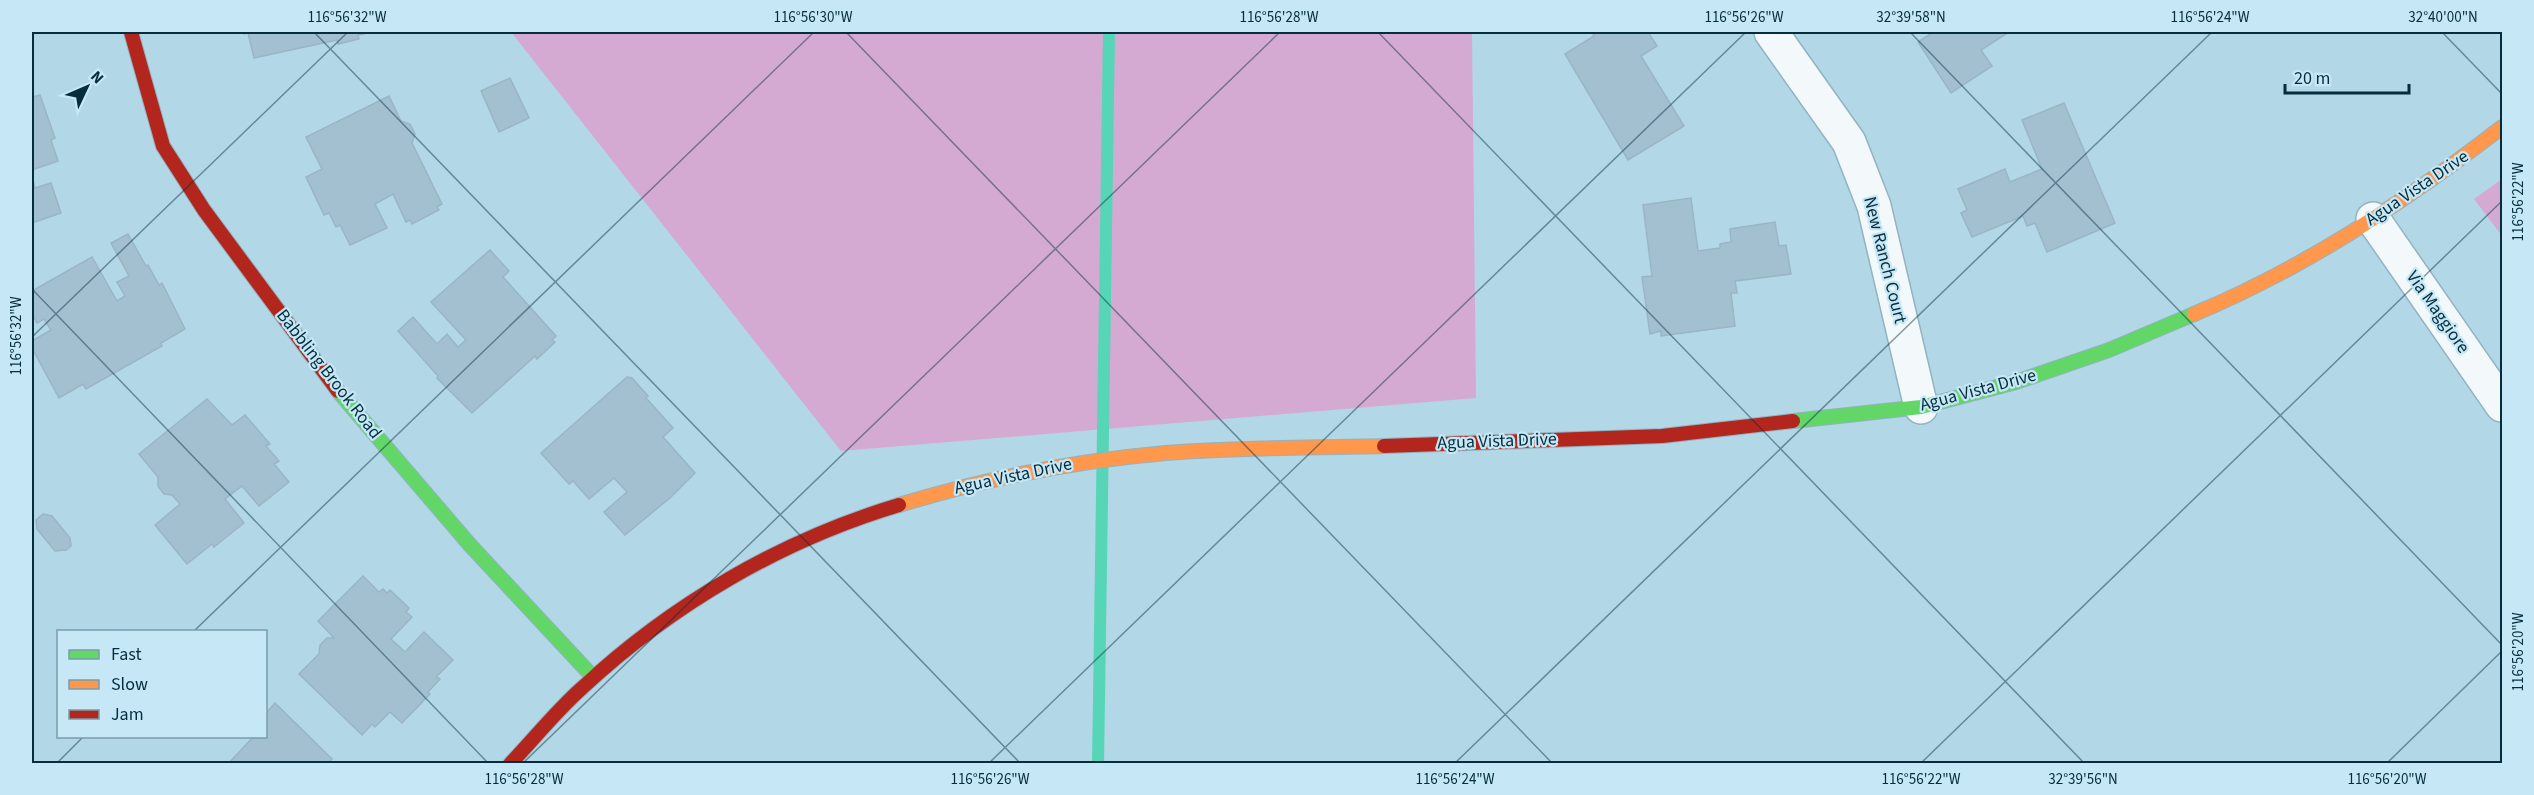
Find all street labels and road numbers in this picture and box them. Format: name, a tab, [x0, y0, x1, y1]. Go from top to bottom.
street label: Agua Vista Drive	[2360, 144, 2474, 232]
street label: New Ranch Court	[1857, 194, 1913, 326]
street label: Via Maggiore	[2400, 266, 2476, 358]
street label: Babbling Brook Road	[270, 304, 388, 444]
street label: Agua Vista Drive	[1917, 362, 2039, 418]
street label: Agua Vista Drive	[1437, 426, 1557, 456]
street label: Agua Vista Drive	[952, 451, 1074, 501]

